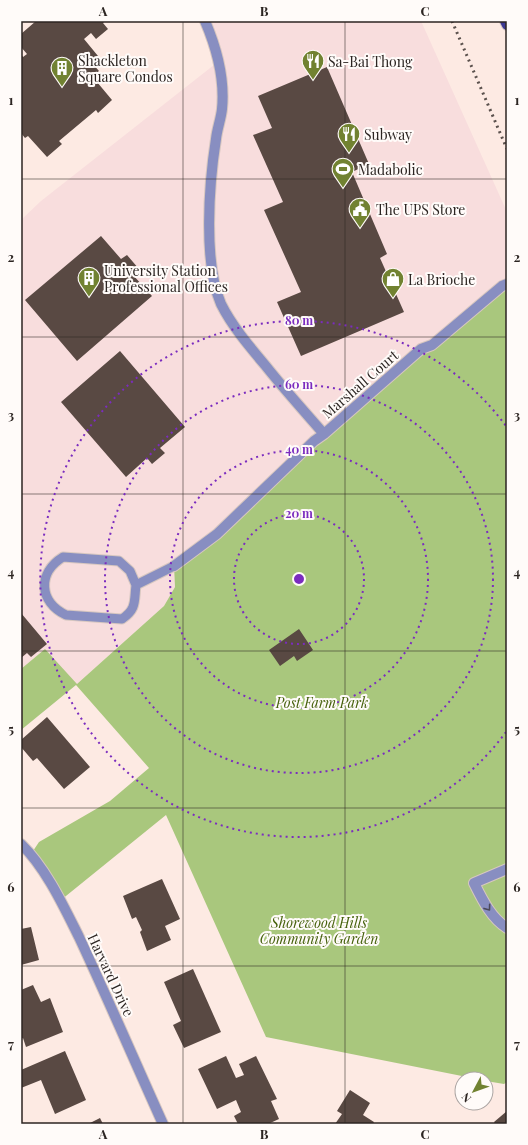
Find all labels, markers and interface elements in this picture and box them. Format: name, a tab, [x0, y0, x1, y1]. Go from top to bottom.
text: A	[98, 2, 108, 19]
text: B	[260, 2, 269, 19]
text: C	[420, 2, 430, 19]
restaurant icon: Sa-Bai Thong	[300, 48, 326, 81]
place label: Shackleton Square Condos	[78, 51, 173, 86]
place label: Sa-Bai Thong	[328, 52, 413, 71]
building icon: Shackleton Square Condos	[49, 55, 75, 88]
text: 1	[9, 91, 14, 108]
text: 1	[515, 91, 520, 108]
restaurant icon: Subway	[336, 121, 362, 154]
place label: Subway	[364, 125, 412, 144]
sports icon: Madabolic	[330, 156, 356, 189]
place label: Madabolic	[358, 160, 423, 179]
public building icon: The UPS Store	[347, 196, 373, 229]
place label: The UPS Store	[376, 200, 465, 219]
text: 2	[8, 248, 15, 265]
text: 2	[514, 248, 521, 265]
place label: University Station Professional Offices	[104, 261, 228, 296]
building icon: University Station Professional Offices	[76, 265, 102, 298]
shop icon: La Brioche	[380, 266, 406, 299]
place label: La Brioche	[408, 270, 475, 289]
text: 80 m	[285, 312, 313, 328]
street label: Marshall Court	[318, 345, 403, 422]
text: 60 m	[285, 376, 313, 392]
text: 3	[8, 406, 14, 423]
text: 3	[514, 406, 520, 423]
text: 40 m	[285, 441, 313, 457]
text: 20 m	[285, 505, 313, 521]
text: 4	[8, 563, 15, 580]
text: 4	[514, 563, 521, 580]
centre of rings	[292, 572, 306, 586]
park label: Post Farm Park	[275, 693, 368, 712]
text: 5	[8, 720, 14, 737]
text: 5	[514, 720, 520, 737]
text: 6	[7, 878, 15, 895]
text: 6	[513, 878, 521, 895]
one-way arrow	[483, 903, 490, 910]
park label: Shorewood Hills Community Garden	[260, 913, 378, 948]
street label: Harvard Drive	[84, 931, 138, 1019]
text: 7	[8, 1035, 14, 1052]
text: 7	[514, 1035, 520, 1052]
north arrow	[454, 1071, 494, 1111]
text: N	[458, 1090, 474, 1106]
text: A	[98, 1125, 108, 1142]
text: B	[260, 1125, 269, 1142]
text: C	[420, 1125, 430, 1142]

